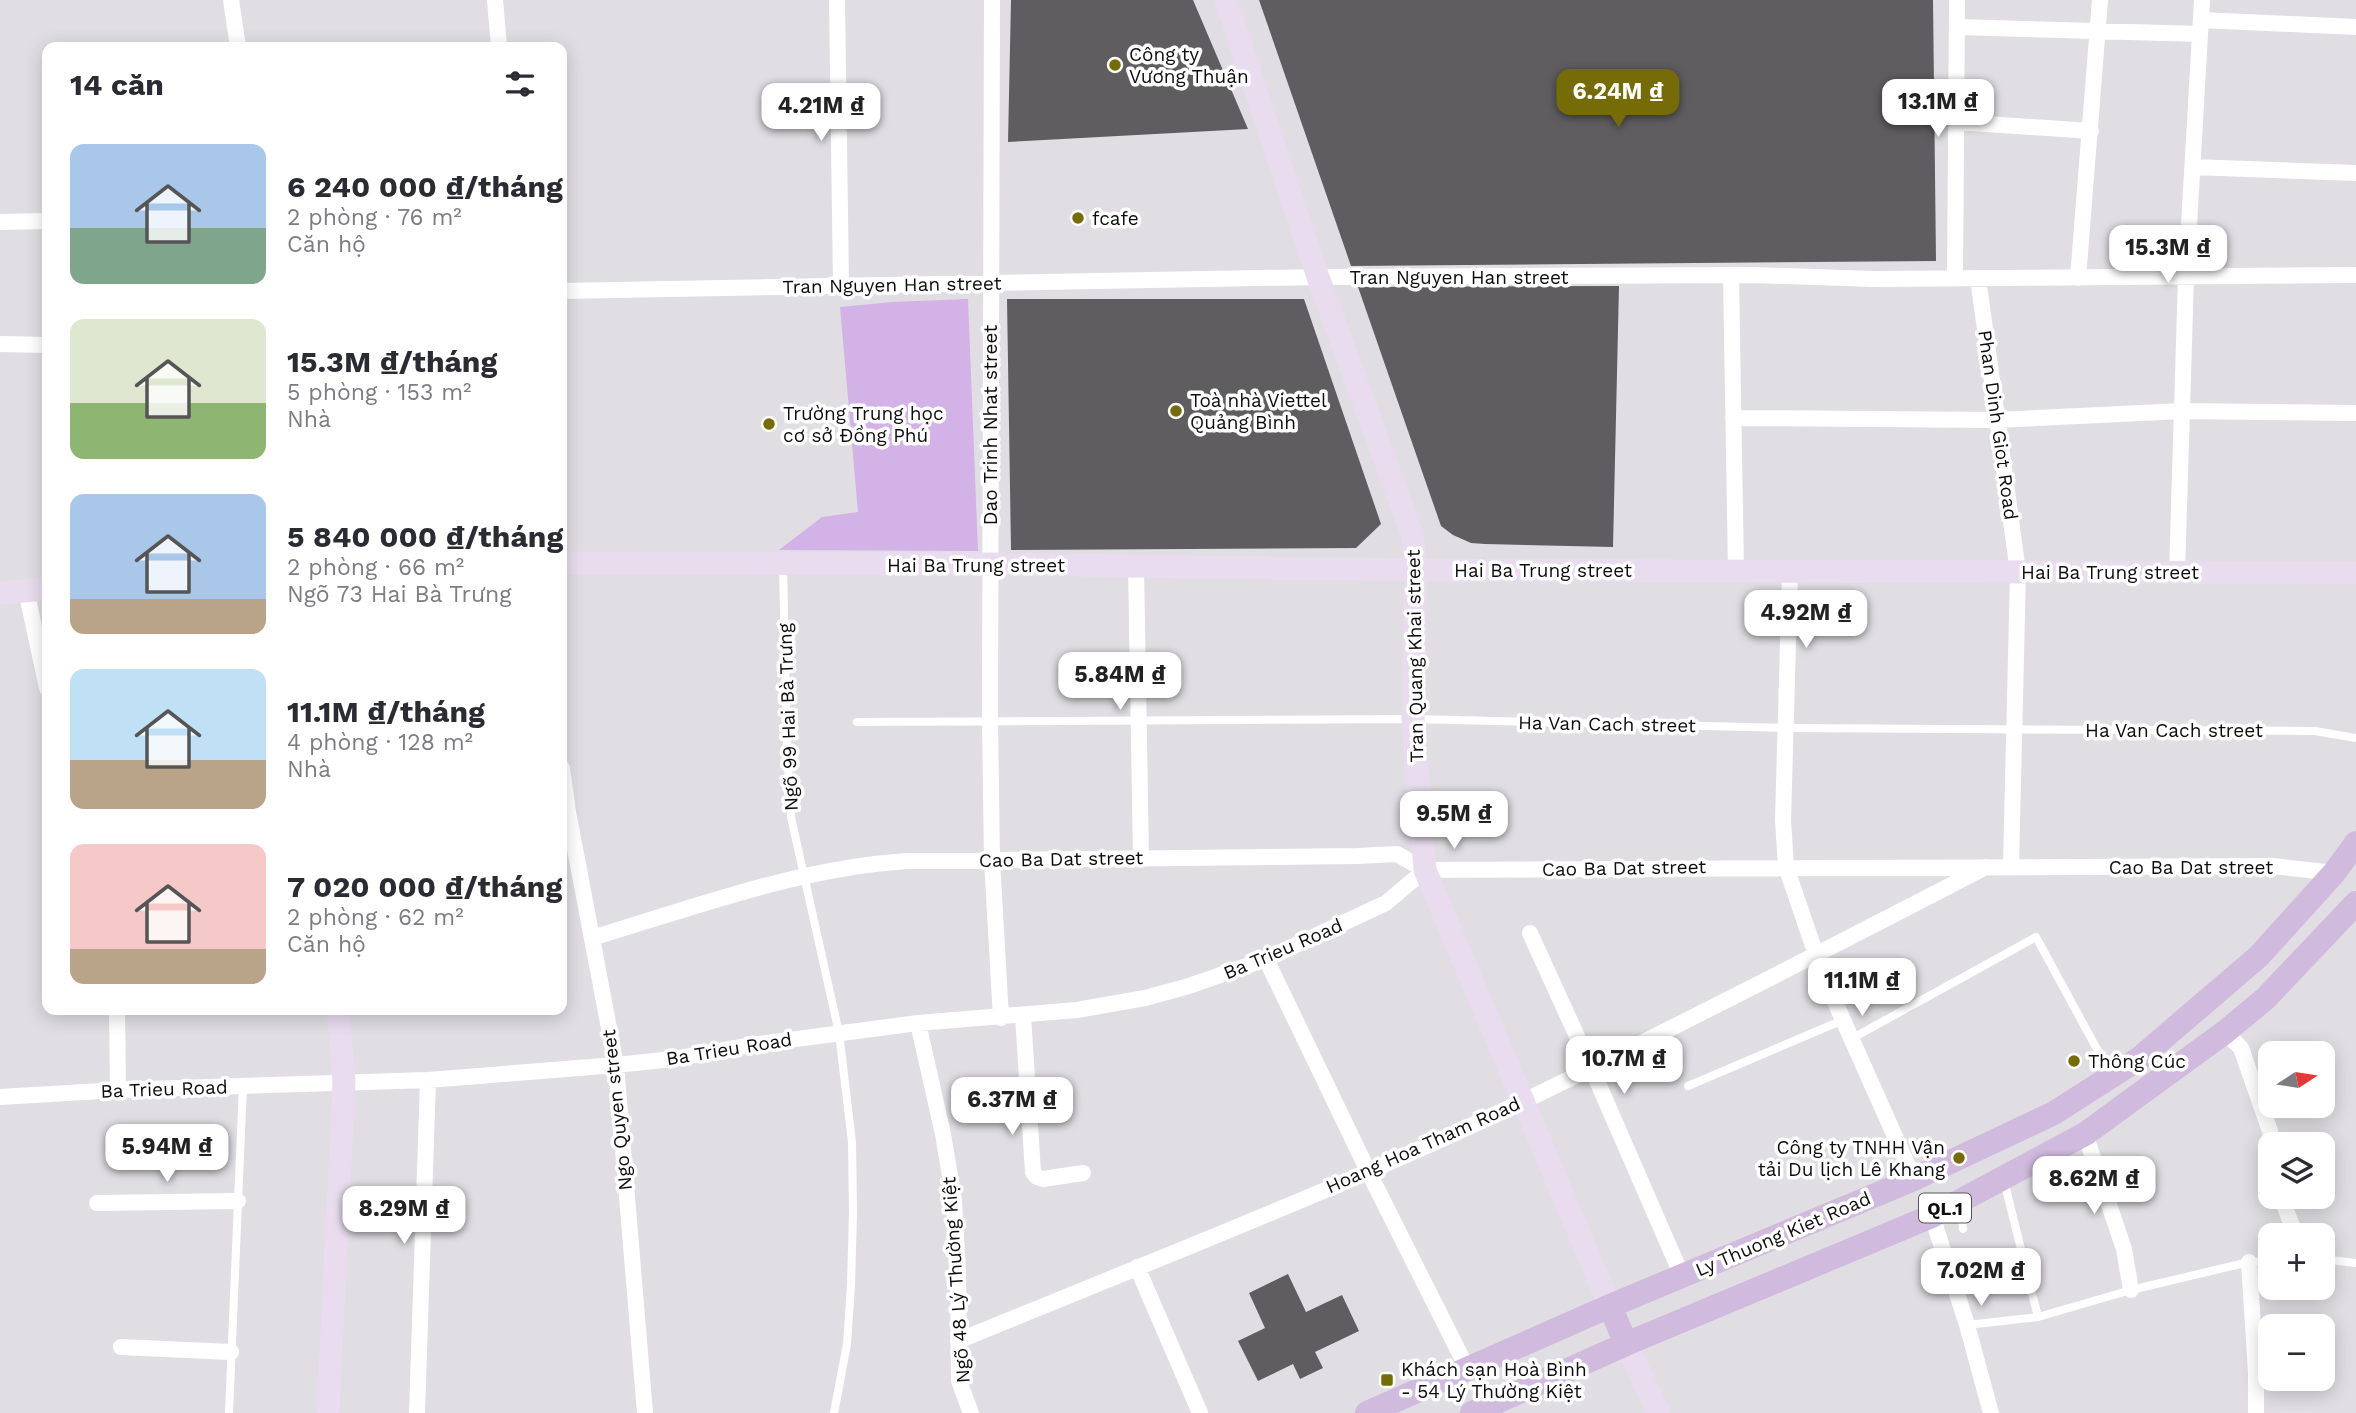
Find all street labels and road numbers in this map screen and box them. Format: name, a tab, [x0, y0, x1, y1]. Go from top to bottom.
street label: Tran Nguyen Han street	[1349, 266, 1569, 289]
street label: Tran Nguyen Han street	[782, 272, 1002, 298]
street label: Dao Trinh Nhat street	[979, 325, 1002, 525]
street label: Phan Dinh Giot Road	[1973, 328, 2023, 522]
street label: Tran Quang Khai street	[1402, 549, 1428, 763]
street label: Hai Ba Trung street	[887, 554, 1065, 577]
street label: Hai Ba Trung street	[1454, 559, 1632, 582]
street label: Hai Ba Trung street	[2021, 561, 2199, 584]
street label: Ngõ 99 Hai Bà Trưng	[773, 622, 803, 811]
street label: Ha Van Cach street	[1518, 711, 1696, 737]
street label: Ha Van Cach street	[2085, 719, 2263, 742]
street label: Cao Ba Dat street	[979, 846, 1143, 872]
street label: Cao Ba Dat street	[1542, 855, 1706, 881]
street label: Cao Ba Dat street	[2109, 856, 2273, 879]
street label: Ba Trieu Road	[1220, 914, 1346, 984]
street label: Ngo Quyen street	[597, 1028, 637, 1192]
street label: Ba Trieu Road	[664, 1028, 794, 1070]
street label: Ba Trieu Road	[100, 1075, 228, 1103]
street label: Hoang Hoa Tham Road	[1322, 1092, 1524, 1198]
street label: Ngõ 48 Lý Thường Kiệt	[937, 1176, 975, 1384]
street label: Ly Thuong Kiet Road	[1692, 1187, 1874, 1281]
road number: QL.1	[1919, 1194, 1971, 1223]

